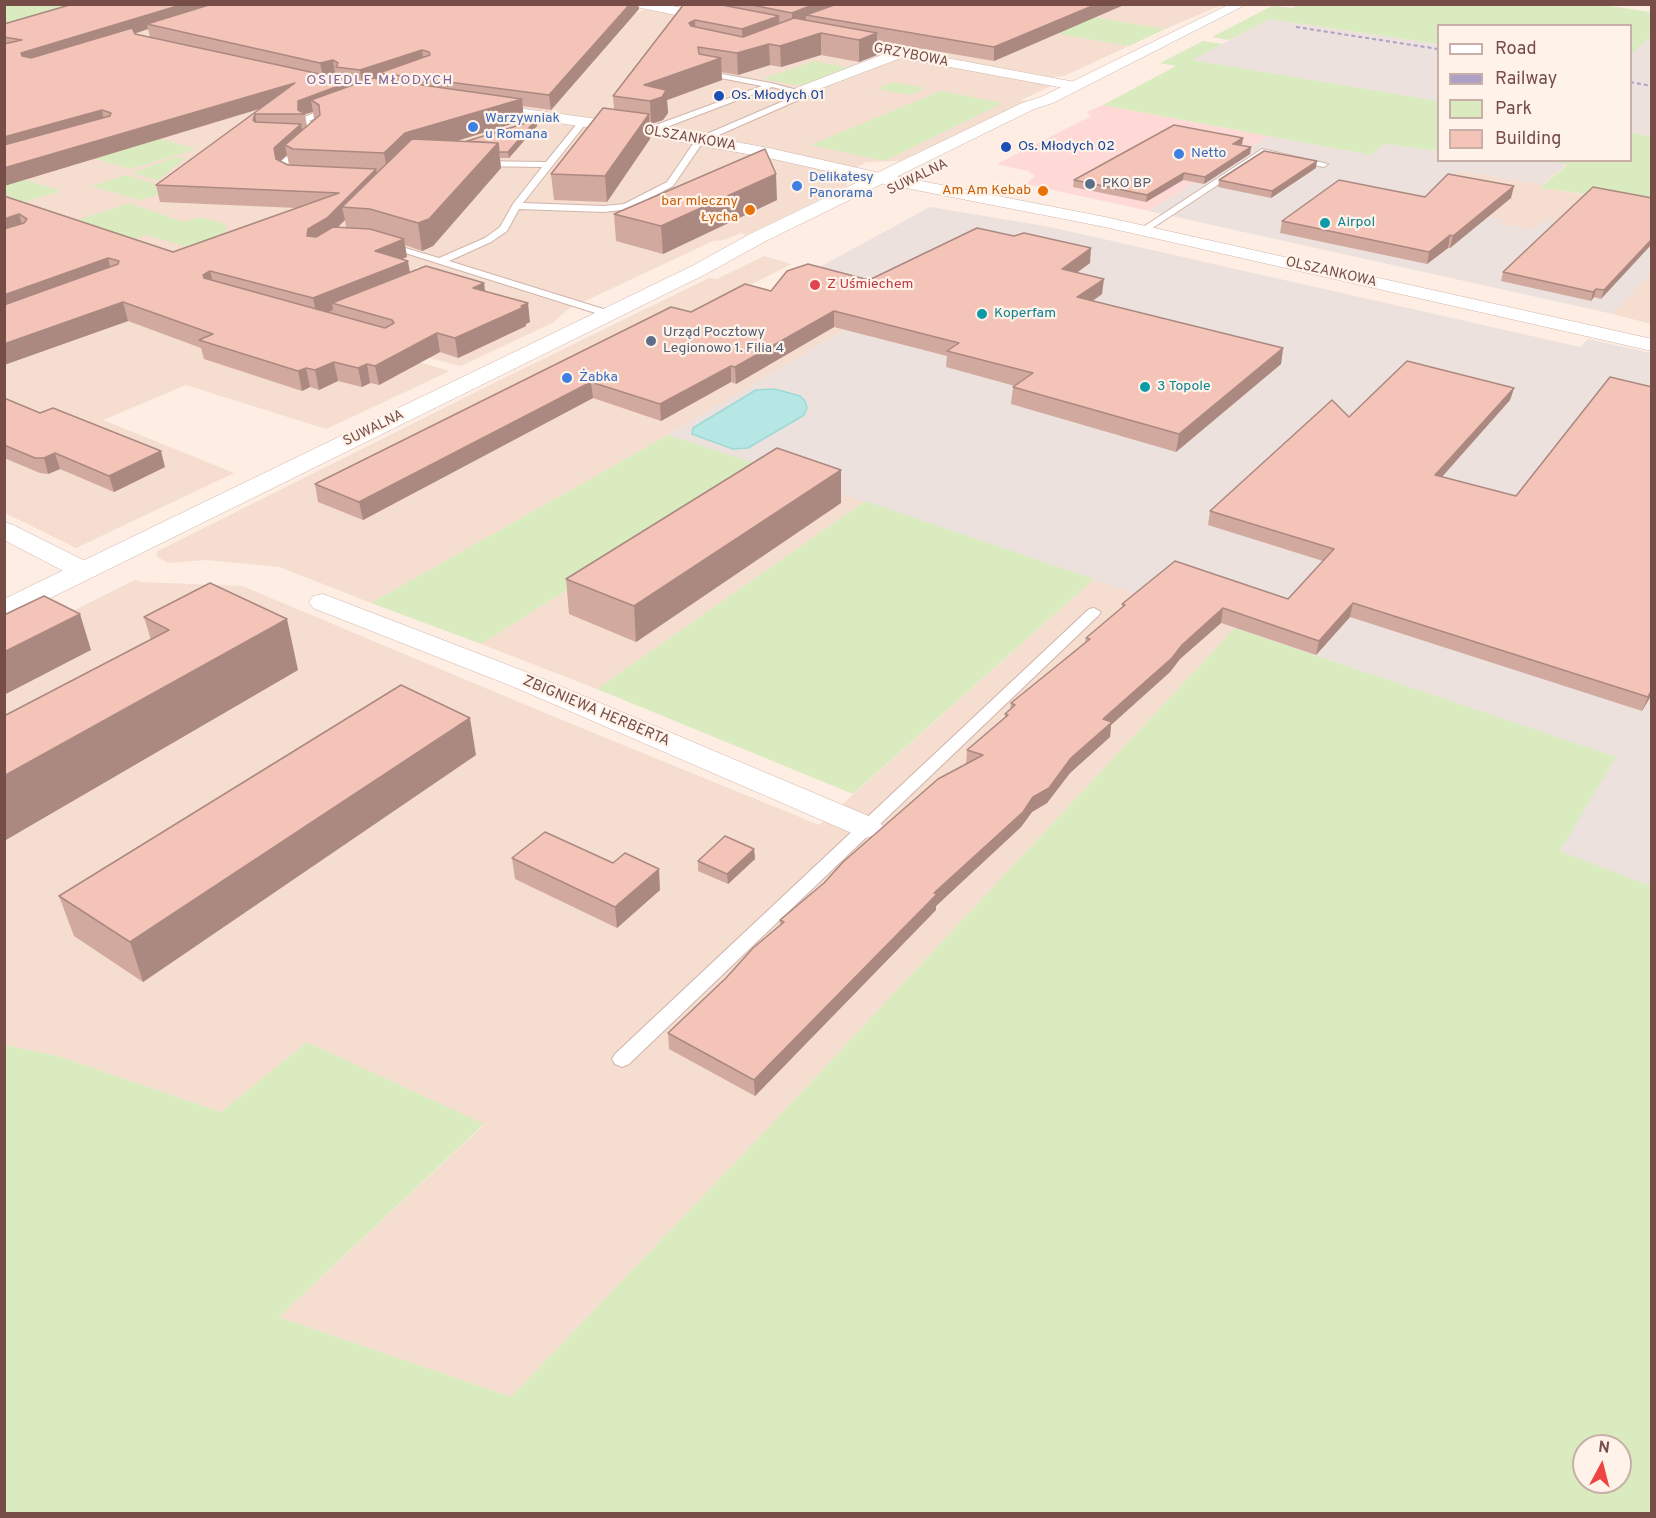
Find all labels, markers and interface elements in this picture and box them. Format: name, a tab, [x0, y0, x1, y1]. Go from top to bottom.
legend	[1437, 24, 1632, 162]
text: Road	[1495, 38, 1537, 61]
street label: GRZYBOWA	[872, 40, 950, 72]
text: Railway	[1495, 68, 1557, 91]
district label: OSIEDLE MŁODYCH	[306, 73, 454, 89]
place label: Os. Młodych 01	[731, 88, 824, 104]
marker: Os. Młodych 01	[712, 89, 726, 103]
text: Park	[1495, 98, 1532, 121]
place label: Warzywniak u Romana	[485, 111, 560, 144]
marker: Warzywniak u Romana	[466, 120, 480, 134]
street label: OLSZANKOWA	[643, 123, 737, 155]
text: Building	[1495, 128, 1561, 151]
place label: Os. Młodych 02	[1018, 139, 1115, 155]
marker: Os. Młodych 02	[999, 140, 1013, 154]
place label: Netto	[1191, 146, 1226, 162]
marker: Netto	[1172, 147, 1186, 161]
street label: SUWALNA	[885, 156, 951, 200]
place label: Delikatesy Panorama	[809, 170, 874, 202]
place label: PKO BP	[1102, 176, 1151, 192]
marker: PKO BP	[1083, 177, 1097, 191]
marker: Delikatesy Panorama	[790, 179, 804, 193]
place label: Am Am Kebab	[942, 183, 1031, 199]
marker: Am Am Kebab	[1036, 184, 1050, 198]
place label: bar mleczny Łycha	[661, 194, 738, 226]
marker: bar mleczny Łycha	[743, 203, 757, 217]
place label: Airpol	[1337, 215, 1375, 231]
marker: Airpol	[1318, 216, 1332, 230]
street label: OLSZANKOWA	[1284, 254, 1378, 292]
place label: Z Uśmiechem	[827, 277, 913, 293]
marker: Z Uśmiechem	[808, 278, 822, 292]
place label: Koperfam	[994, 306, 1056, 322]
marker: Koperfam	[975, 307, 989, 321]
place label: Urząd Pocztowy Legionowo 1. Filia 4	[663, 325, 784, 358]
marker: Urząd Pocztowy Legionowo 1. Filia 4	[644, 334, 658, 348]
place label: Żabka	[579, 370, 618, 386]
marker: Żabka	[560, 371, 574, 385]
place label: 3 Topole	[1157, 379, 1211, 395]
marker: 3 Topole	[1138, 380, 1152, 394]
street label: SUWALNA	[341, 407, 407, 451]
street label: ZBIGNIEWA HERBERTA	[520, 673, 672, 751]
north arrow	[1572, 1434, 1632, 1494]
text: N	[1597, 1437, 1611, 1459]

